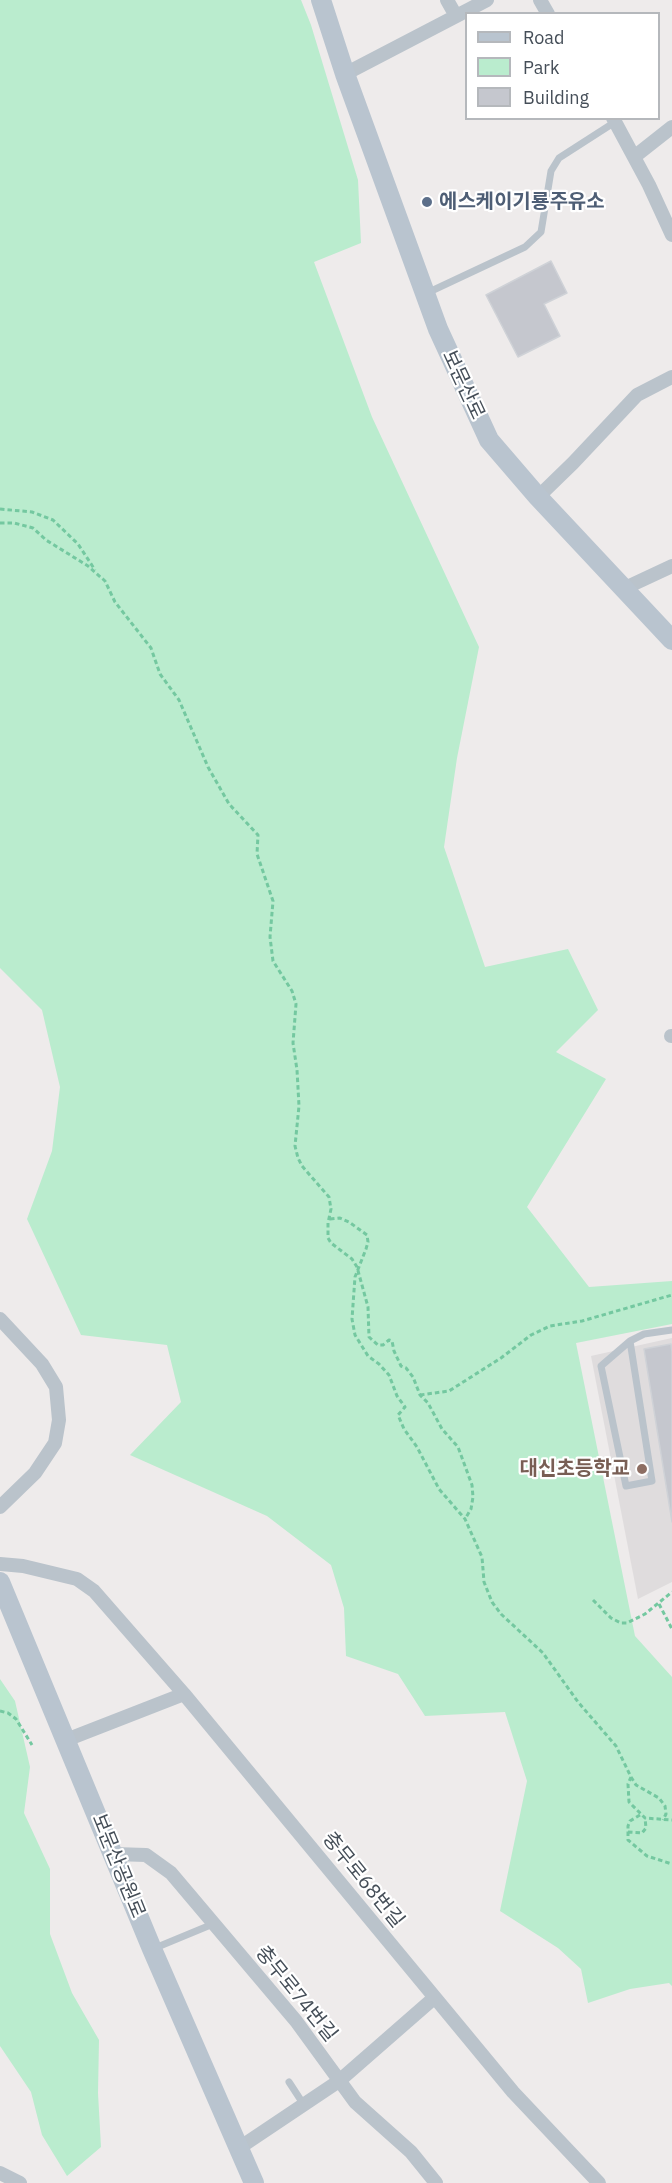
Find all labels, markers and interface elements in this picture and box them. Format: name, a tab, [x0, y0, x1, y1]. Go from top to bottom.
legend	[465, 12, 660, 120]
text: Road	[523, 26, 564, 49]
text: Park	[523, 56, 559, 79]
text: Building	[523, 86, 589, 109]
place label: 에스케이기룡주유소	[439, 190, 605, 214]
marker: 에스케이기룡주유소	[420, 195, 434, 209]
street label: 보문산로	[437, 347, 489, 423]
place label: 대신초등학교	[520, 1457, 630, 1481]
marker: 대신초등학교	[635, 1462, 649, 1476]
street label: 보문산공원로	[86, 1810, 150, 1922]
street label: 충무로68번길	[317, 1827, 409, 1933]
street label: 충무로74번길	[250, 1941, 342, 2047]

